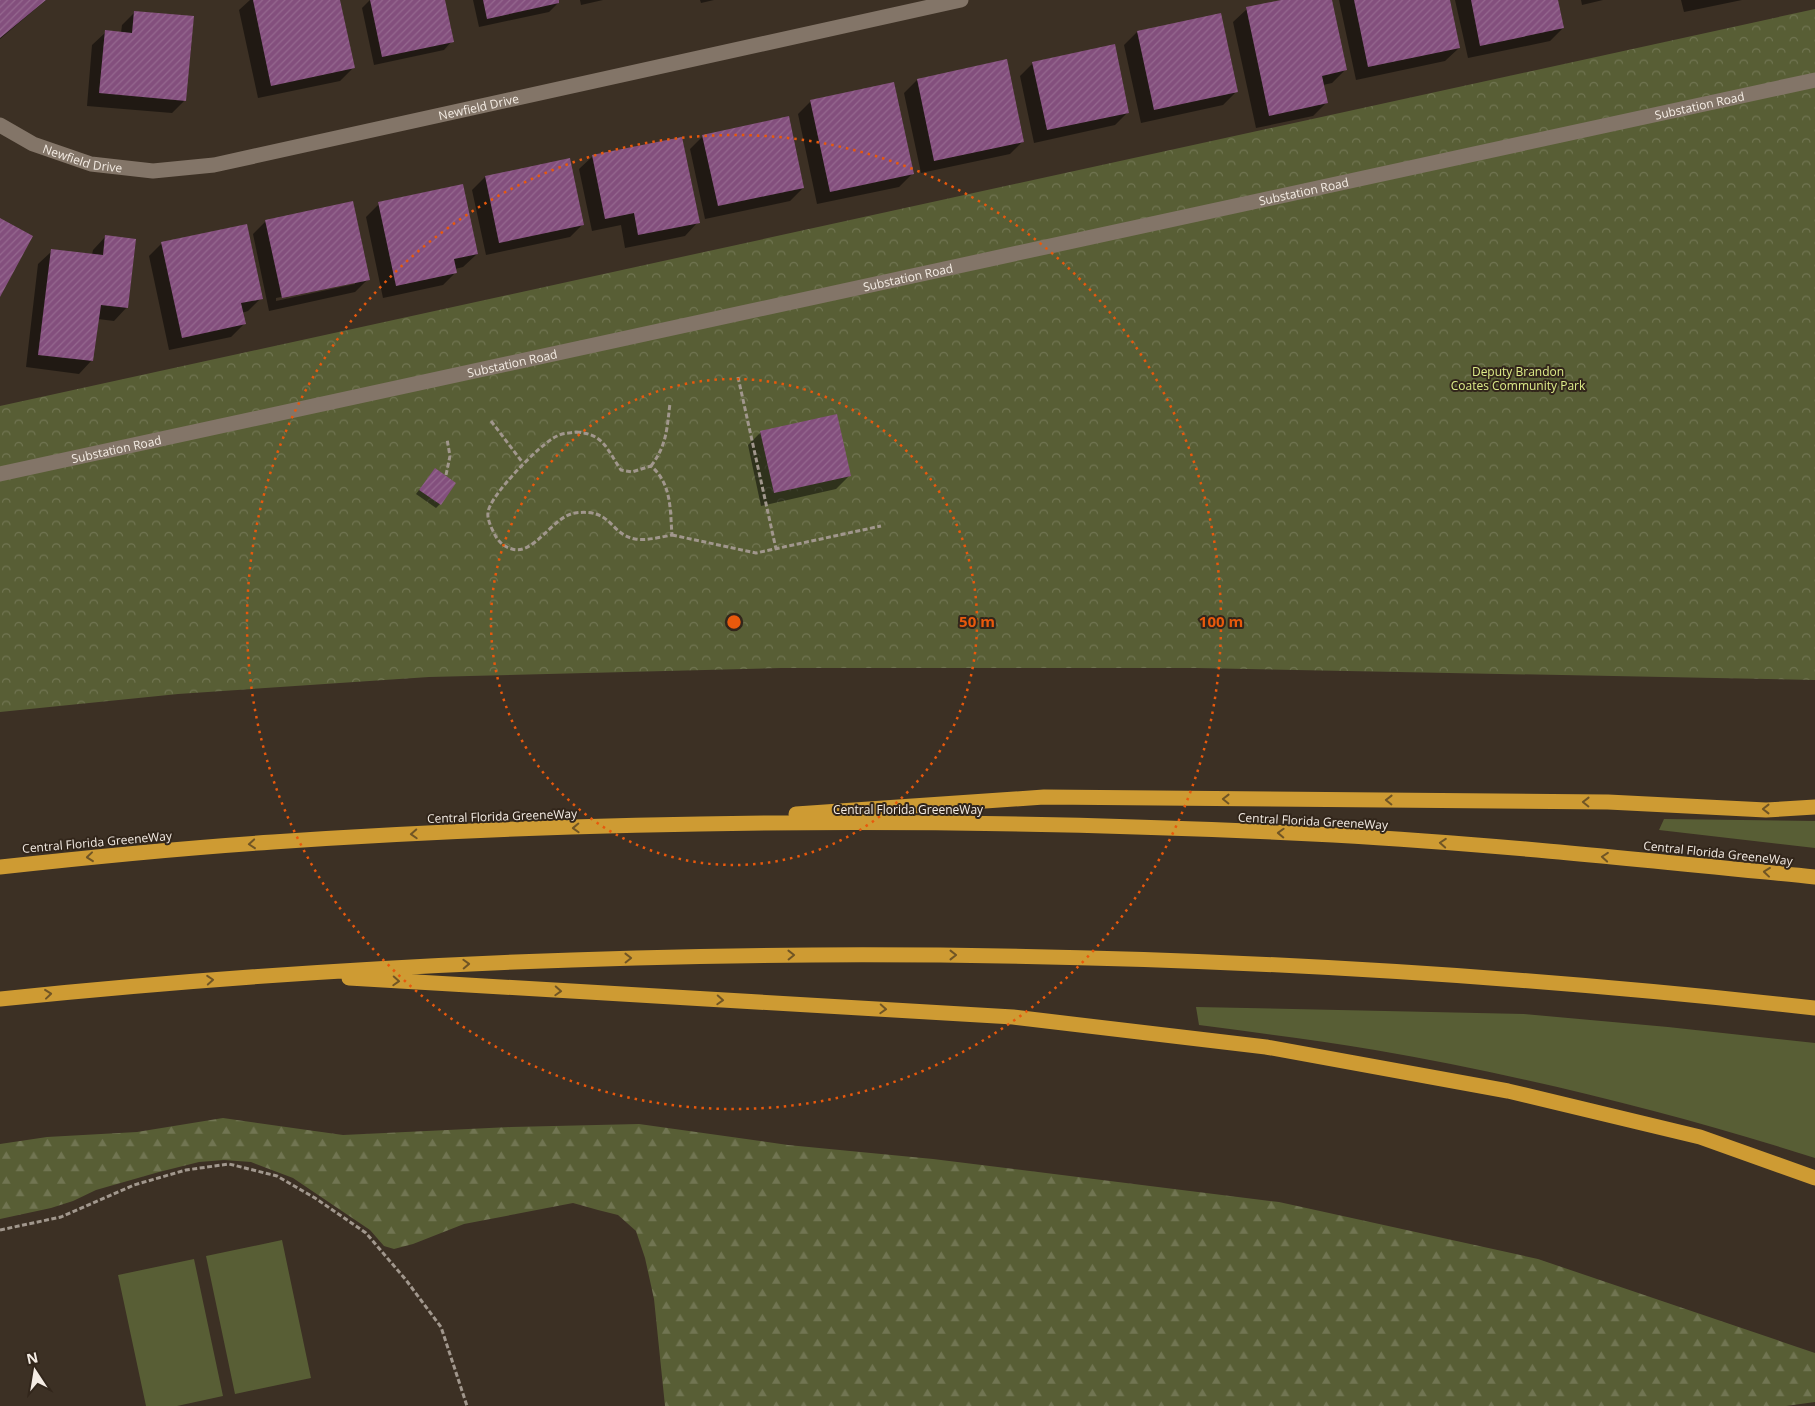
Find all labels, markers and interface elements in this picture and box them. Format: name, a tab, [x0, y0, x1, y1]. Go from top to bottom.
street label: Substation Road	[1653, 87, 1746, 123]
street label: Newfield Drive	[437, 89, 521, 124]
street label: Newfield Drive	[41, 140, 123, 176]
street label: Substation Road	[1257, 173, 1350, 209]
street label: Substation Road	[861, 259, 954, 295]
street label: Substation Road	[466, 345, 559, 381]
park label: Deputy Brandon Coates Community Park	[1451, 363, 1586, 394]
street label: Substation Road	[70, 431, 163, 467]
text: 50 m	[959, 611, 995, 631]
text: 100 m	[1199, 611, 1243, 631]
centre of rings	[725, 613, 743, 631]
one-way arrow	[1222, 794, 1230, 804]
one-way arrow	[1385, 795, 1392, 805]
one-way arrow	[1582, 797, 1590, 807]
street label: Central Florida GreeneWay	[833, 801, 984, 818]
one-way arrow	[1762, 804, 1770, 814]
street label: Central Florida GreeneWay	[427, 805, 578, 827]
street label: Central Florida GreeneWay	[1238, 809, 1389, 833]
one-way arrow	[572, 823, 580, 833]
street label: Central Florida GreeneWay	[21, 827, 173, 857]
one-way arrow	[1276, 828, 1284, 839]
one-way arrow	[410, 829, 418, 840]
street label: Central Florida GreeneWay	[1642, 837, 1795, 869]
one-way arrow	[247, 838, 255, 849]
one-way arrow	[1439, 838, 1447, 849]
one-way arrow	[85, 852, 93, 863]
one-way arrow	[1600, 852, 1608, 863]
one-way arrow	[1762, 867, 1770, 878]
one-way arrow	[788, 950, 795, 960]
one-way arrow	[950, 950, 958, 960]
one-way arrow	[625, 953, 633, 963]
one-way arrow	[462, 959, 470, 969]
one-way arrow	[207, 974, 215, 985]
one-way arrow	[392, 976, 400, 987]
one-way arrow	[555, 985, 563, 996]
one-way arrow	[45, 989, 53, 1000]
one-way arrow	[717, 994, 725, 1005]
one-way arrow	[879, 1004, 887, 1015]
north arrow	[10, 1346, 60, 1396]
text: N	[25, 1347, 40, 1368]

